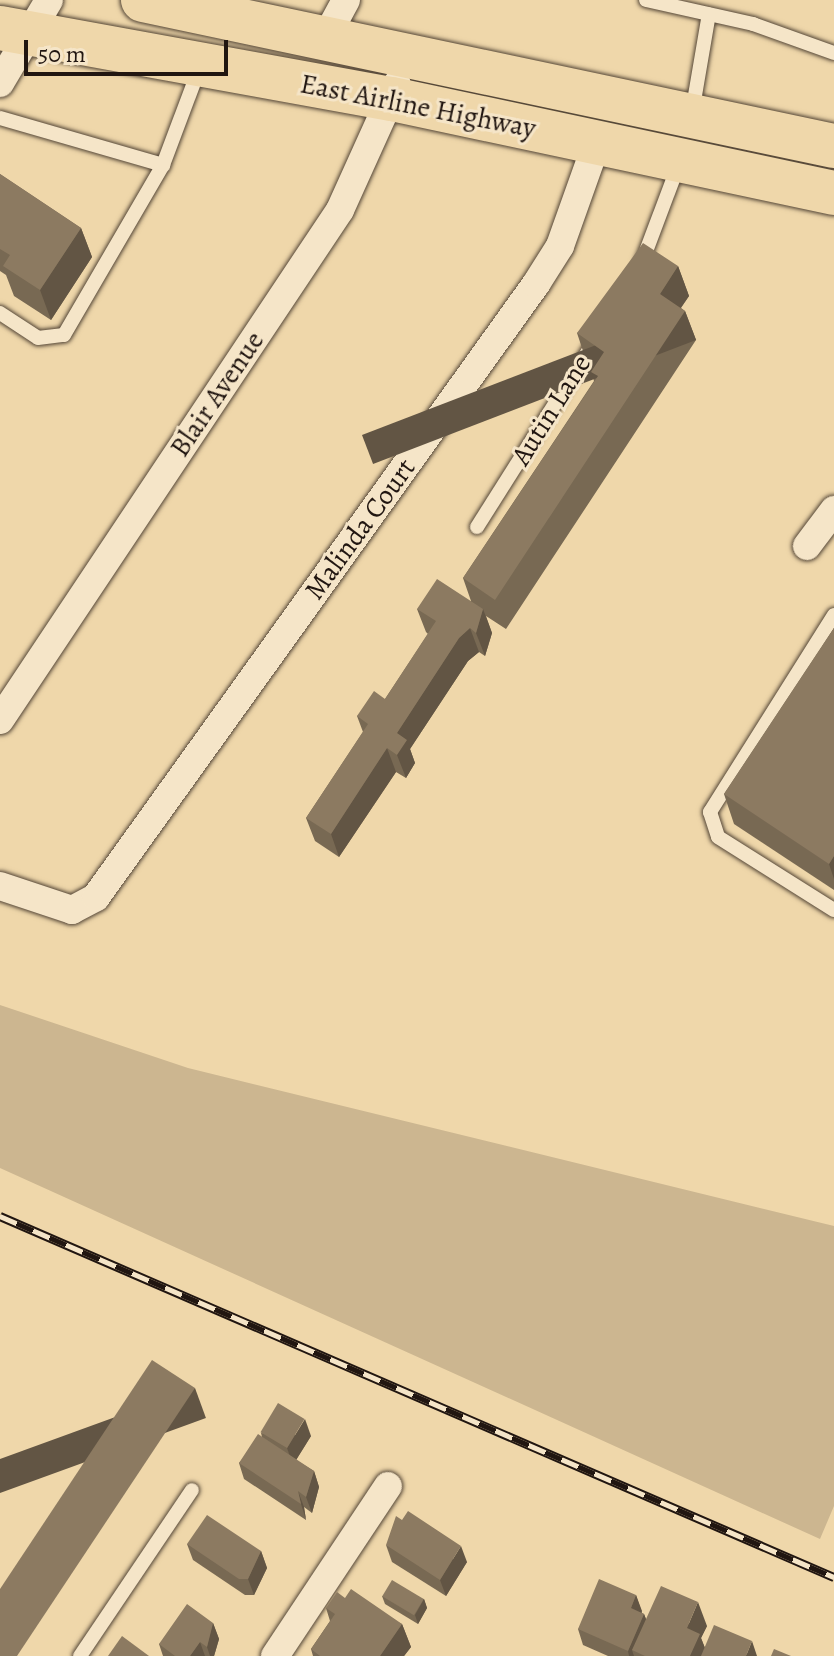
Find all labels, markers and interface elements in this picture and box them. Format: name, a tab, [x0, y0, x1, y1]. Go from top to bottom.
scale bar	[28, 24, 232, 74]
text: 50 m	[38, 38, 86, 70]
street label: East Airline Highway	[297, 67, 539, 145]
street label: Blair Avenue	[163, 325, 271, 463]
street label: Autin Lane	[504, 348, 598, 472]
street label: Malinda Court	[298, 452, 422, 606]

